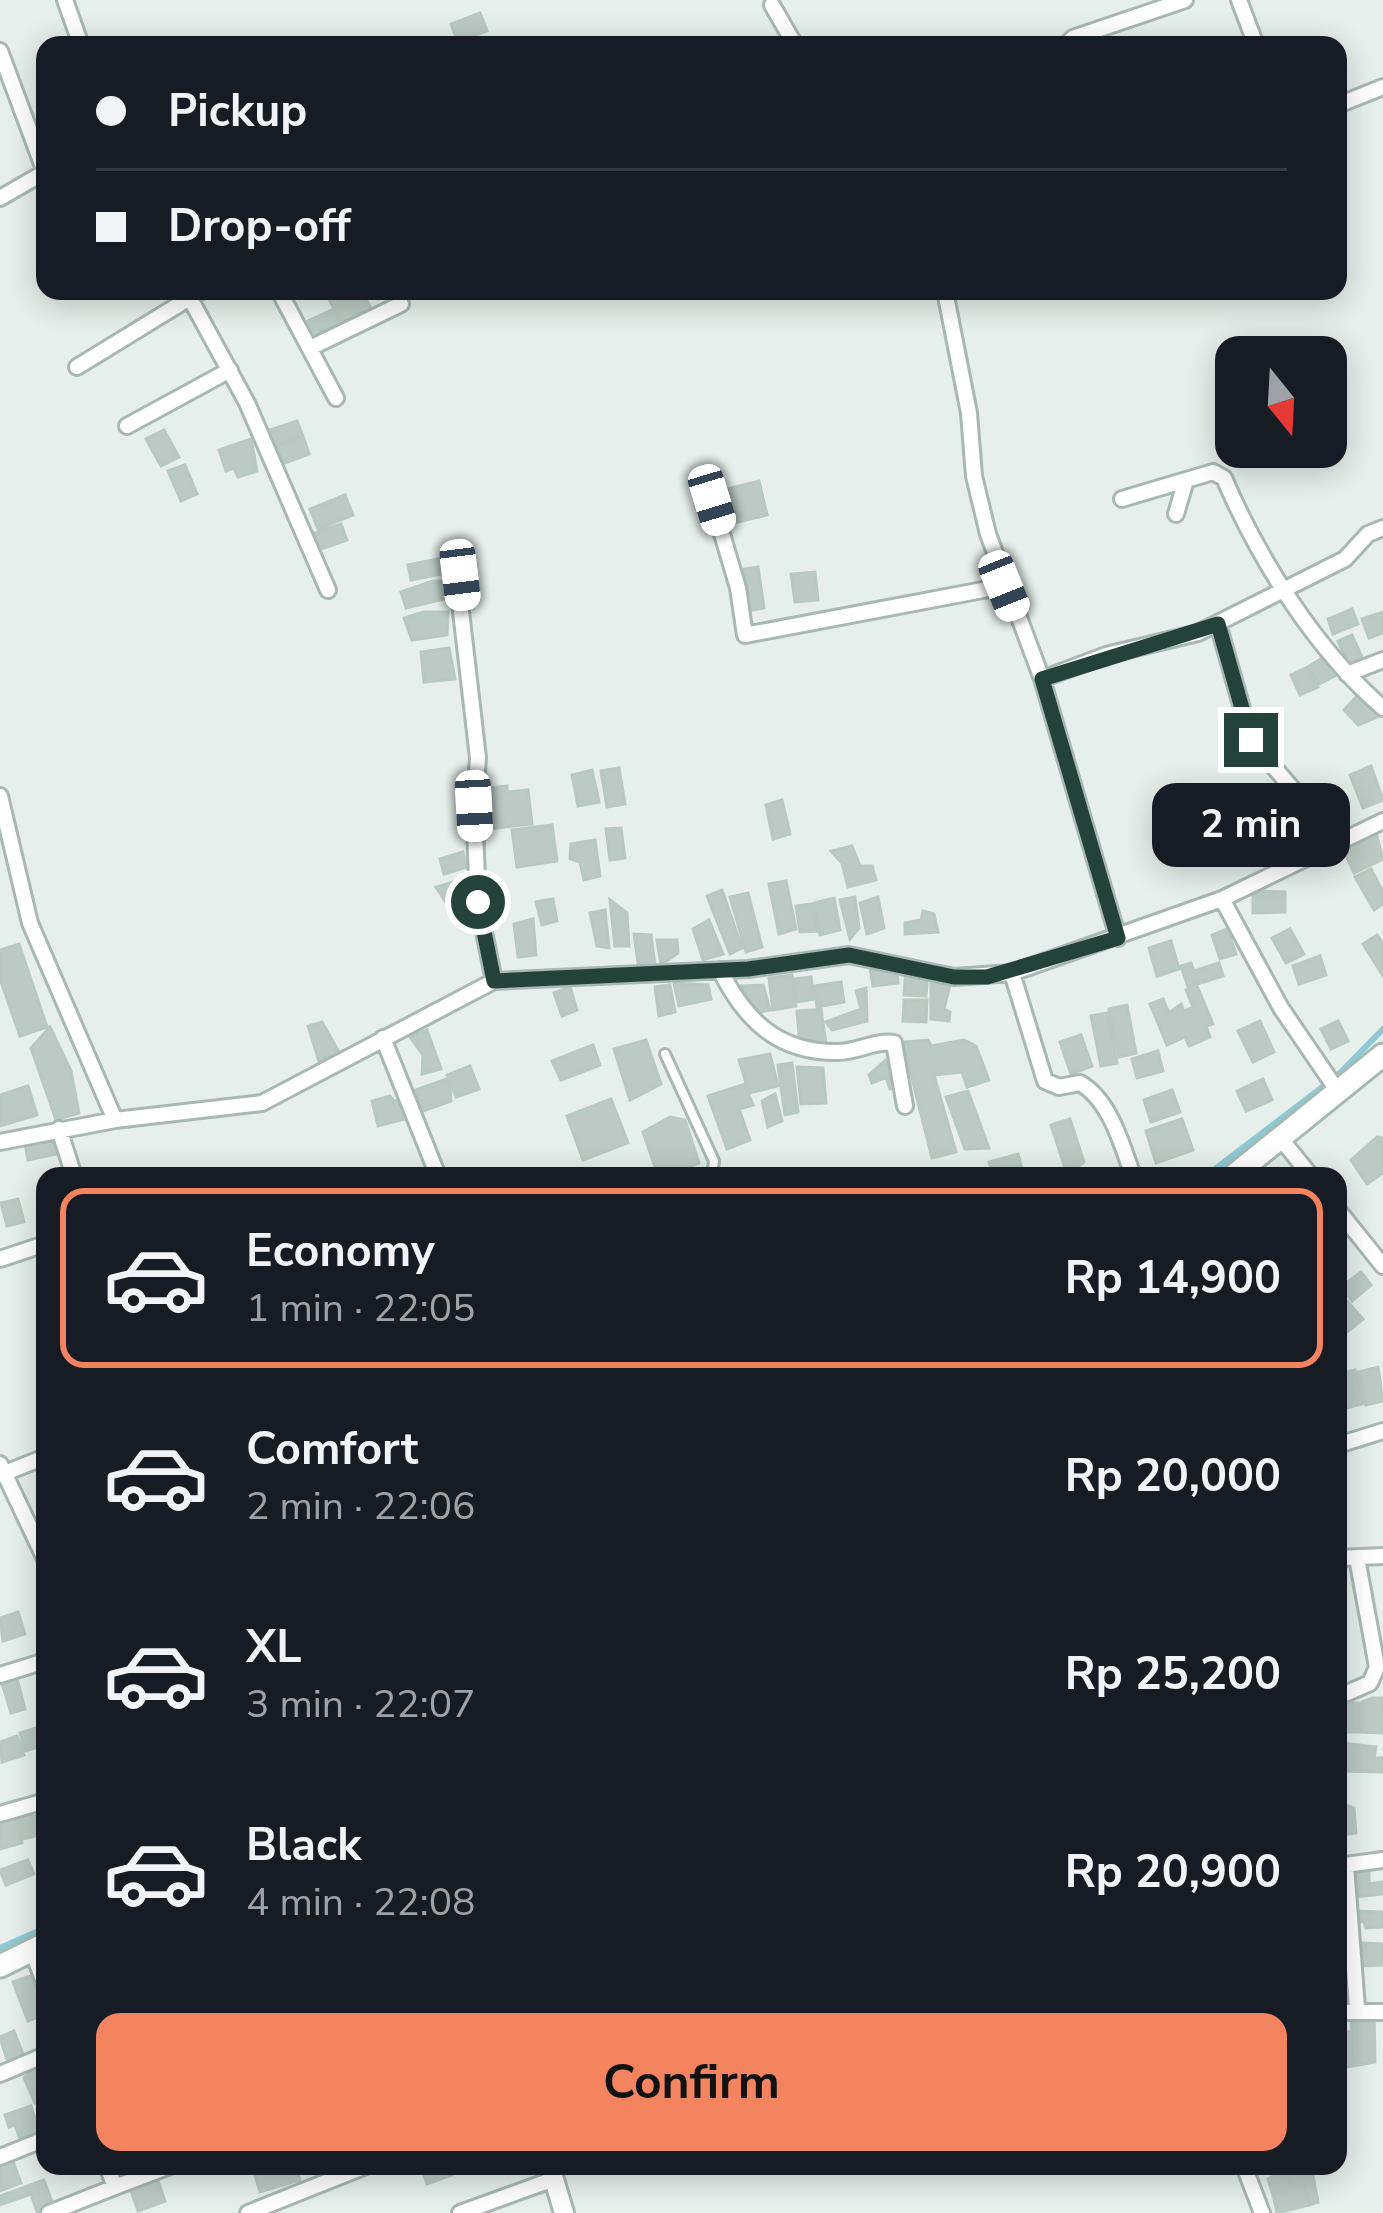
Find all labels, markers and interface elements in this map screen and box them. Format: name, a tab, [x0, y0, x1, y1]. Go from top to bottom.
text: Pickup	[168, 81, 307, 142]
text: Drop-off	[168, 196, 351, 257]
north arrow	[1215, 336, 1347, 468]
map controls	[1215, 336, 1347, 468]
car	[684, 460, 740, 540]
car	[438, 537, 482, 613]
car	[974, 546, 1034, 626]
route end	[1224, 713, 1278, 767]
car	[454, 769, 494, 843]
callout: 2 min	[1152, 782, 1350, 866]
text: 2 min	[1201, 798, 1301, 851]
route start	[451, 875, 505, 929]
text: Economy	[246, 1221, 435, 1282]
icon: car	[102, 1224, 210, 1332]
text: Rp 14,900	[1065, 1248, 1281, 1309]
text: 1 min · 22:05	[246, 1282, 475, 1335]
text: Comfort	[246, 1419, 418, 1480]
icon: car	[102, 1422, 210, 1530]
text: Rp 20,000	[1065, 1446, 1281, 1507]
text: 2 min · 22:06	[246, 1480, 475, 1533]
text: XL	[246, 1617, 302, 1678]
icon: car	[102, 1620, 210, 1728]
text: Rp 25,200	[1065, 1644, 1281, 1705]
text: 3 min · 22:07	[246, 1678, 475, 1731]
text: Black	[246, 1815, 361, 1876]
icon: car	[102, 1818, 210, 1926]
text: Rp 20,900	[1065, 1842, 1281, 1903]
text: 4 min · 22:08	[246, 1876, 475, 1929]
button: Confirm	[96, 2013, 1287, 2151]

